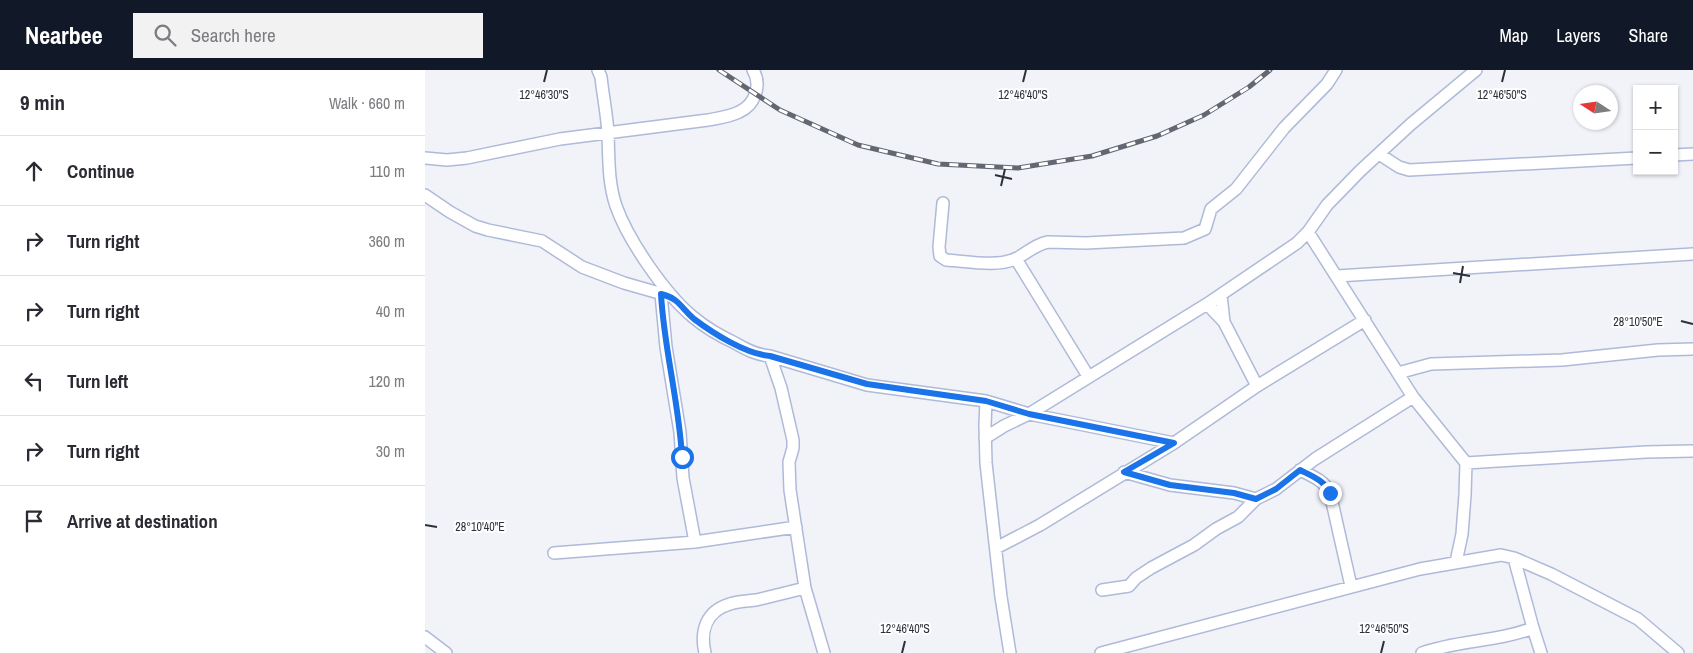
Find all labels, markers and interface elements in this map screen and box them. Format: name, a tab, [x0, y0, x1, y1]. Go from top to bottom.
search box	[133, 13, 483, 58]
text: Nearbee	[25, 19, 103, 51]
icon: search	[151, 21, 179, 49]
text: Search here	[191, 22, 276, 48]
text: Map	[1500, 23, 1528, 48]
text: Layers	[1556, 23, 1601, 48]
text: Share	[1629, 23, 1668, 48]
north arrow	[1573, 85, 1618, 130]
map controls	[1633, 85, 1678, 175]
button: +	[1633, 85, 1678, 130]
text: 12°46'30"S	[519, 87, 569, 103]
text: 12°46'40"S	[998, 87, 1048, 103]
text: 12°46'50"S	[1477, 87, 1527, 103]
text: 9 min	[20, 88, 65, 117]
text: Walk · 660 m	[329, 92, 405, 114]
button: −	[1633, 130, 1678, 175]
icon: ahead	[20, 157, 48, 185]
text: Continue	[67, 158, 135, 184]
text: 110 m	[369, 160, 405, 182]
icon: right	[20, 227, 48, 255]
text: Turn right	[67, 228, 139, 254]
text: 360 m	[369, 230, 405, 252]
icon: right	[20, 297, 48, 325]
text: Turn right	[67, 298, 139, 324]
text: 40 m	[376, 300, 405, 322]
text: 28°10'50"E	[1613, 314, 1663, 330]
icon: left	[20, 367, 48, 395]
text: Turn left	[67, 368, 128, 394]
text: 120 m	[369, 370, 405, 392]
icon: right	[20, 437, 48, 465]
text: Turn right	[67, 438, 139, 464]
text: 30 m	[376, 440, 405, 462]
route start	[671, 446, 694, 469]
route end	[1319, 482, 1342, 505]
icon: arrive	[20, 507, 48, 535]
text: Arrive at destination	[67, 508, 218, 534]
text: 28°10'40"E	[455, 519, 505, 535]
text: 12°46'40"S	[880, 621, 930, 637]
text: 12°46'50"S	[1359, 621, 1409, 637]

